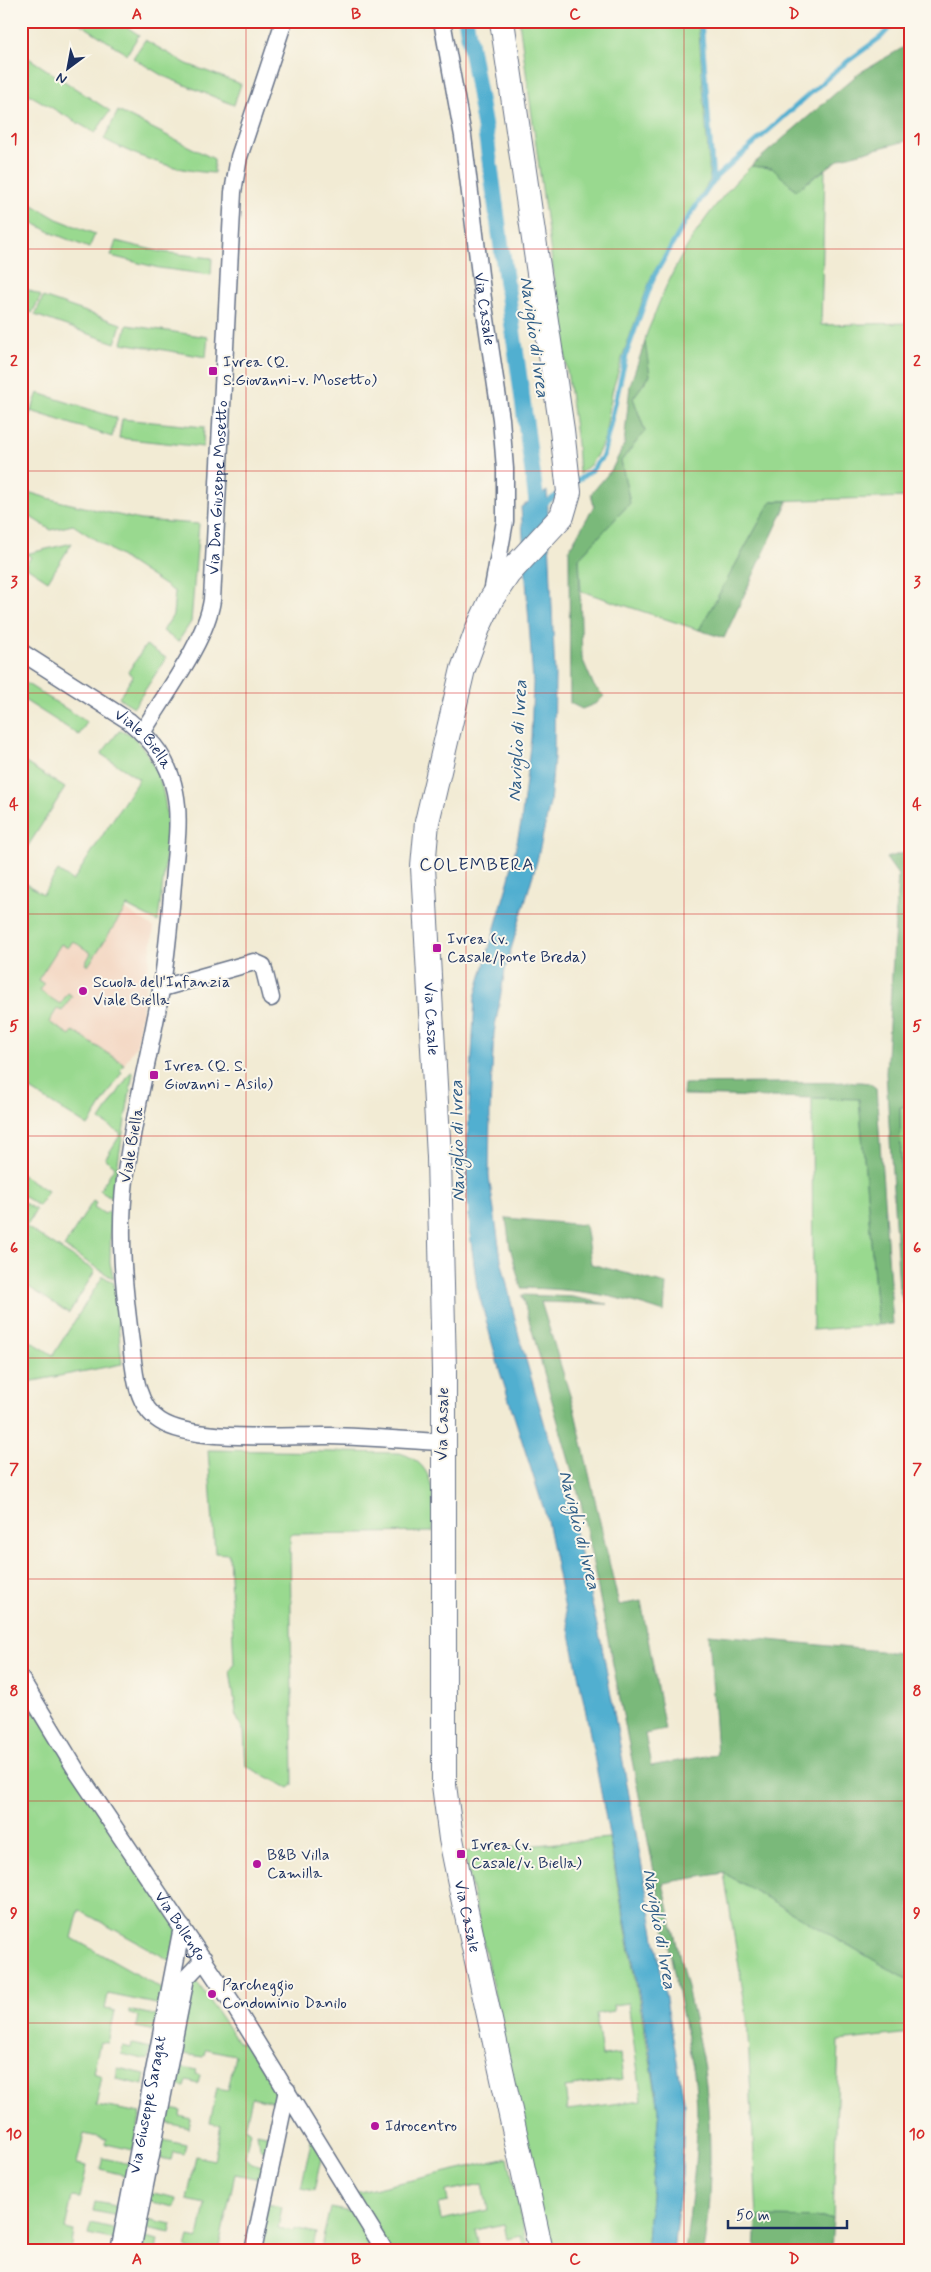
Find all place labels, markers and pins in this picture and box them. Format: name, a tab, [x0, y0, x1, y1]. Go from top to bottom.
place label: Ivrea (Q. S.Giovanni-v. Mosetto)	[223, 352, 377, 391]
marker: Ivrea (Q. S.Giovanni-v. Mosetto)	[207, 365, 219, 377]
place label: Ivrea (v. Casale/ponte Breda)	[447, 929, 586, 968]
marker: Ivrea (v. Casale/ponte Breda)	[431, 942, 443, 954]
place label: Scuola dell'Infanzia Viale Biella	[93, 972, 230, 1011]
marker: Scuola dell'Infanzia Viale Biella	[77, 985, 89, 997]
place label: Ivrea (Q. S. Giovanni - Asilo)	[164, 1056, 273, 1095]
marker: Ivrea (Q. S. Giovanni - Asilo)	[148, 1069, 160, 1081]
place label: Ivrea (v. Casale/v. Biella)	[471, 1835, 582, 1874]
place label: B&B Villa Camilla	[267, 1845, 330, 1884]
marker: Ivrea (v. Casale/v. Biella)	[455, 1848, 467, 1860]
marker: B&B Villa Camilla	[251, 1858, 263, 1870]
place label: Parcheggio Condominio Danilo	[222, 1975, 347, 2014]
marker: Parcheggio Condominio Danilo	[206, 1988, 218, 2000]
place label: Idrocentro	[385, 2116, 457, 2137]
marker: Idrocentro	[369, 2120, 381, 2132]

